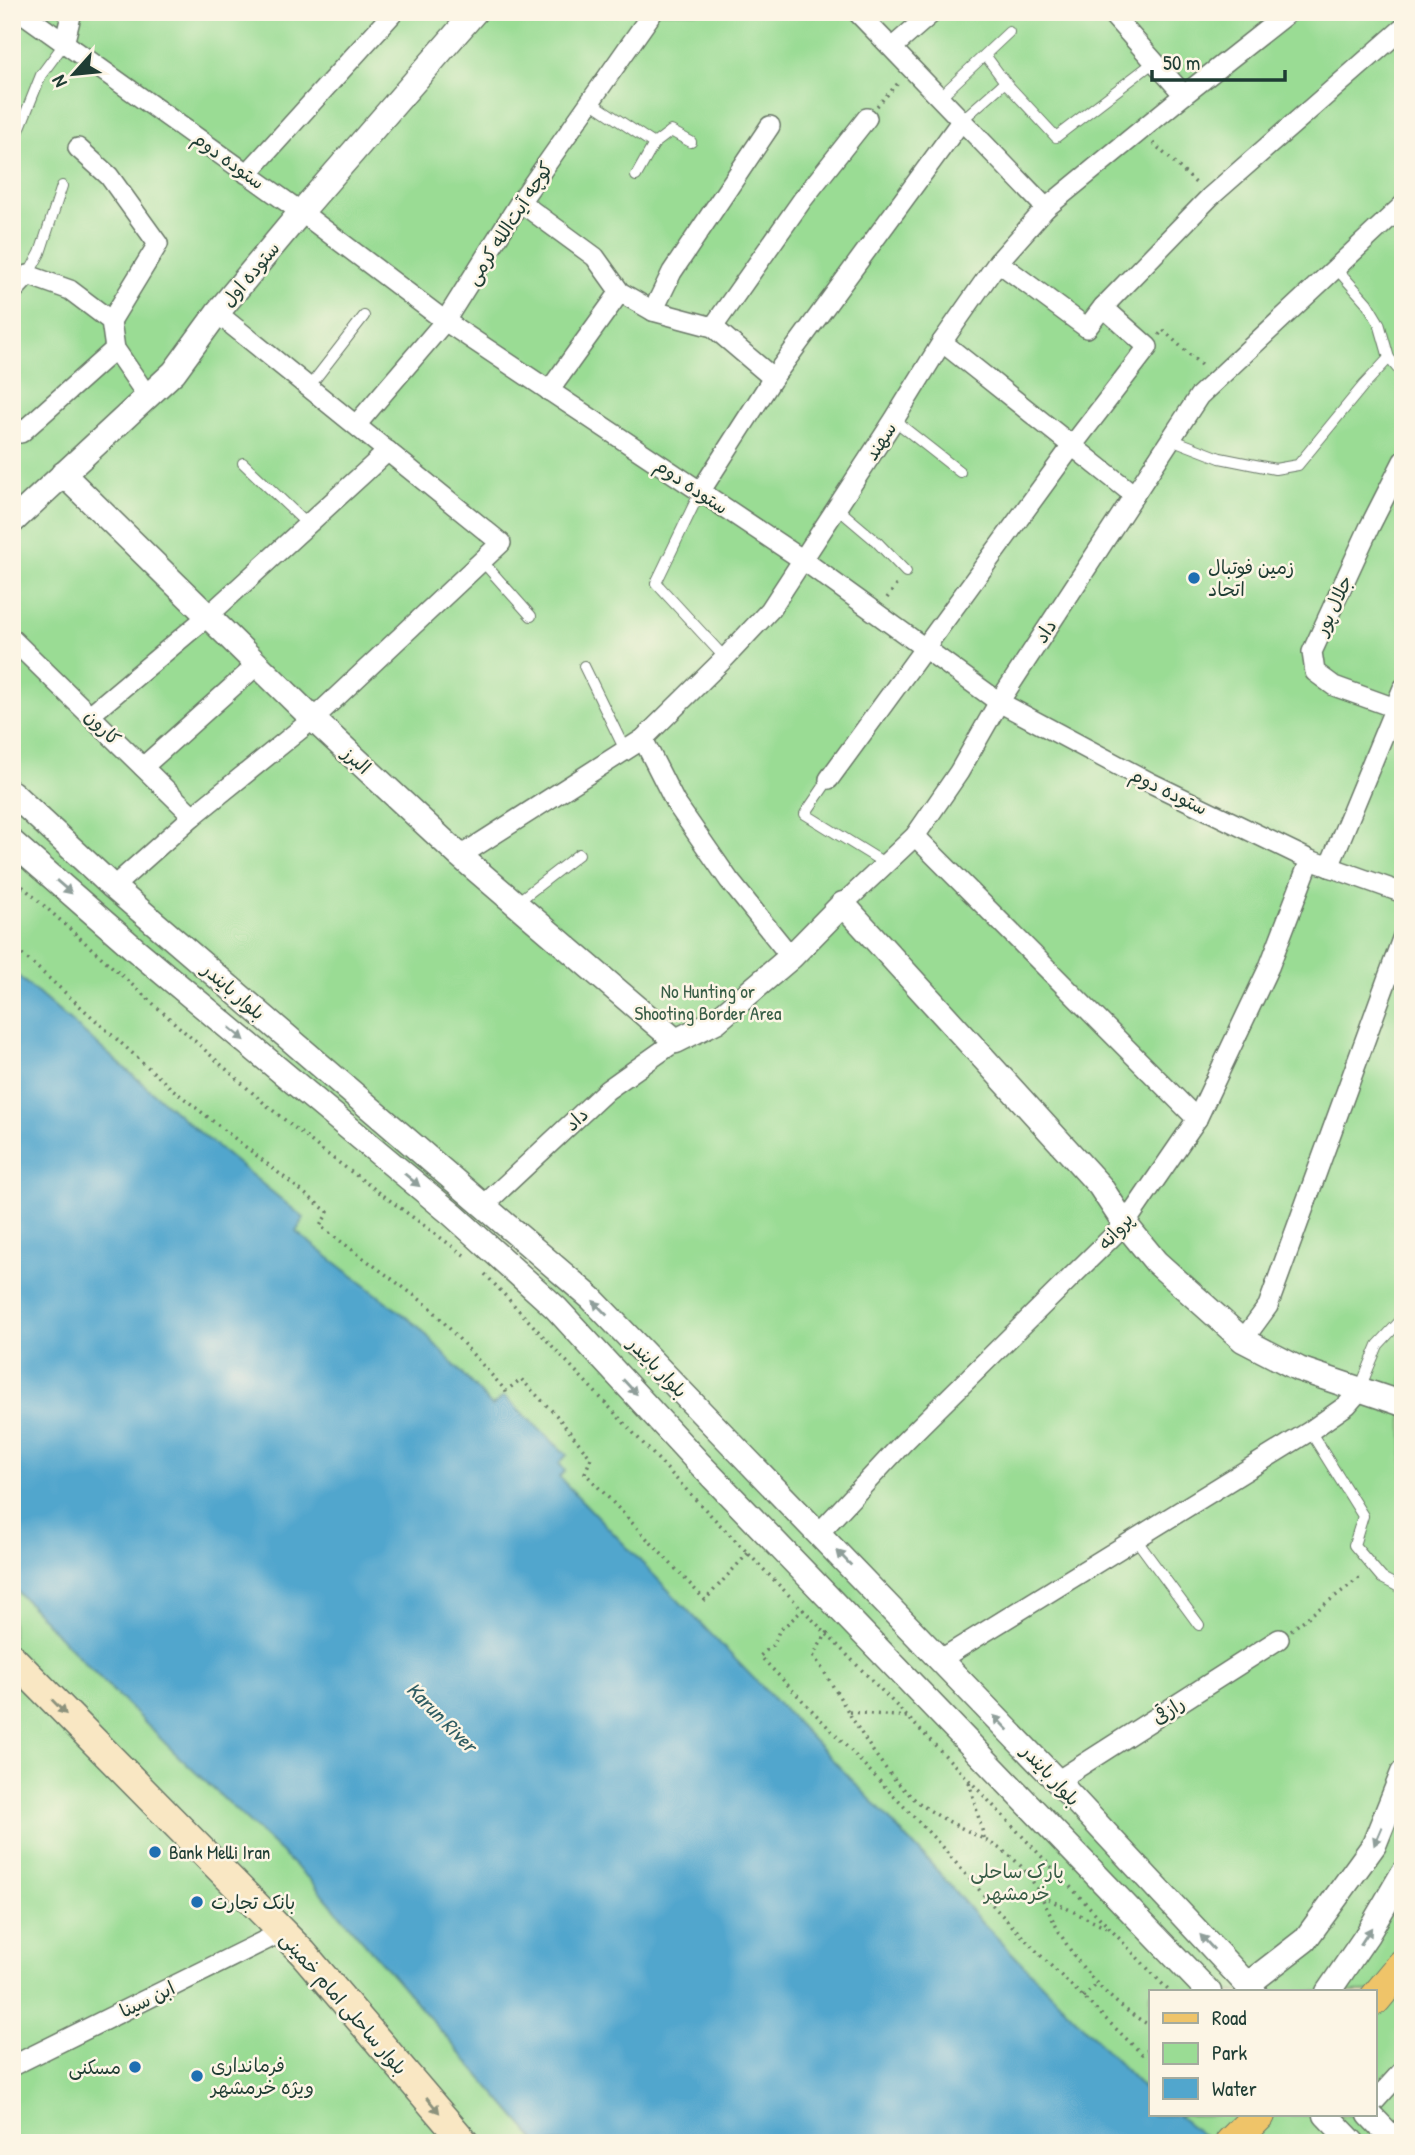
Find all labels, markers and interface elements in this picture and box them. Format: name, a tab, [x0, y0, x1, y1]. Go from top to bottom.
north arrow	[38, 38, 108, 108]
scale bar	[1152, 38, 1286, 82]
text: 50 m	[1163, 48, 1200, 77]
text: N	[45, 71, 73, 92]
street label: ستوده دوم	[187, 125, 270, 197]
street label: کوچه آیت‌الله کرمی	[459, 156, 559, 290]
street label: ستوده اول	[215, 236, 285, 312]
street label: سهند	[858, 417, 902, 465]
street label: ستوده دوم	[649, 452, 734, 522]
place label: زمین فوتبال اتحاد	[1208, 554, 1294, 602]
marker: زمین فوتبال اتحاد	[1186, 570, 1202, 586]
street label: جلال پور	[1307, 571, 1358, 641]
street label: داد	[1028, 614, 1062, 648]
street label: کارون	[79, 703, 127, 751]
street label: البرز	[336, 739, 377, 780]
street label: ستوده دوم	[1125, 761, 1212, 823]
one-way arrow	[55, 879, 73, 895]
street label: بلوار بایندر	[196, 955, 271, 1026]
park label: No Hunting or Shooting Border Area	[634, 978, 782, 1026]
one-way arrow	[229, 1026, 246, 1041]
street label: داد	[559, 1101, 593, 1137]
one-way arrow	[403, 1172, 421, 1188]
street label: پروانه	[1091, 1207, 1139, 1255]
one-way arrow	[592, 1299, 609, 1316]
street label: بلوار بایندر	[621, 1329, 693, 1403]
one-way arrow	[621, 1378, 637, 1395]
one-way arrow	[836, 1550, 853, 1567]
water label: Karun River	[400, 1675, 486, 1761]
street label: رازقی	[1147, 1690, 1189, 1730]
one-way arrow	[51, 1698, 67, 1715]
one-way arrow	[994, 1715, 1010, 1732]
street label: بلوار بایندر	[1014, 1737, 1086, 1811]
one-way arrow	[1372, 1826, 1383, 1847]
place label: Bank Melli Iran	[169, 1839, 270, 1865]
marker: Bank Melli Iran	[147, 1844, 163, 1860]
park label: پارک ساحلی خرمشهر	[970, 1858, 1064, 1906]
place label: بانک تجارت	[211, 1889, 295, 1915]
marker: بانک تجارت	[189, 1894, 205, 1910]
street label: بلوار ساحلی امام خمینی	[273, 1926, 413, 2081]
one-way arrow	[1360, 1926, 1373, 1945]
one-way arrow	[1200, 1934, 1216, 1951]
street label: ابن سینا	[115, 1974, 179, 2024]
legend	[1149, 1990, 1376, 2116]
text: Road	[1212, 2003, 1246, 2032]
text: Park	[1212, 2038, 1247, 2067]
place label: فرمانداری ویژه خرمشهر	[209, 2052, 314, 2100]
place label: مسکنی	[69, 2054, 121, 2080]
marker: مسکنی	[127, 2059, 143, 2075]
marker: فرمانداری ویژه خرمشهر	[189, 2068, 205, 2084]
text: Water	[1212, 2074, 1257, 2103]
one-way arrow	[425, 2096, 441, 2114]

